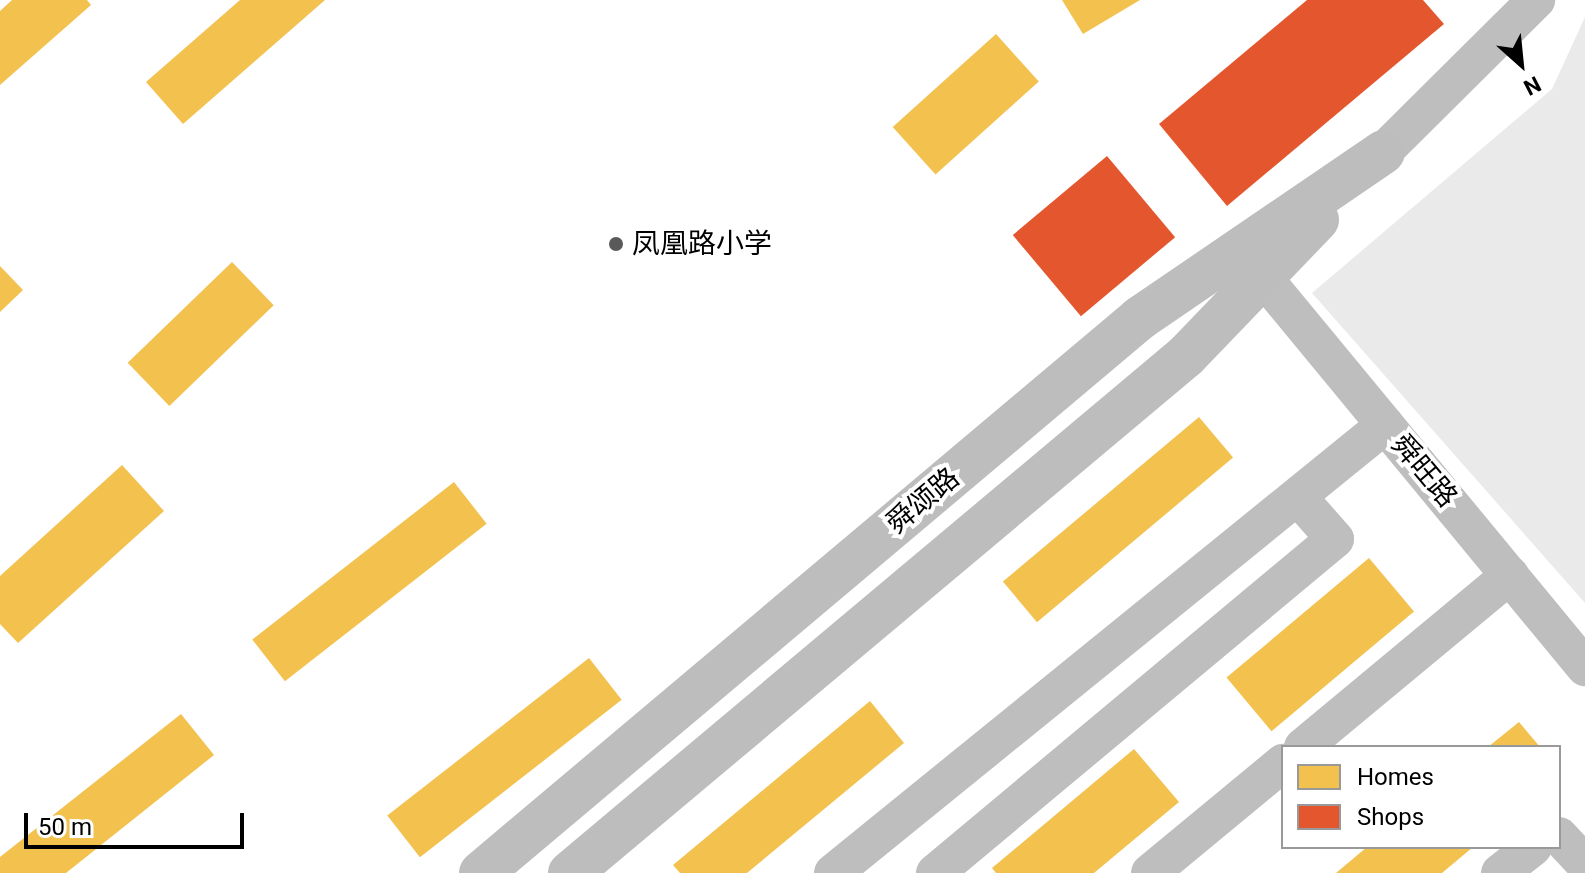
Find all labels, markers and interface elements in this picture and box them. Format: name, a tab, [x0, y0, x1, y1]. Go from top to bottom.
north arrow	[1481, 24, 1561, 104]
text: N	[1520, 71, 1545, 100]
place label: 凤凰路小学	[632, 227, 772, 261]
marker: 凤凰路小学	[607, 235, 625, 253]
street label: 舜旺路	[1384, 428, 1464, 514]
street label: 舜颂路	[880, 461, 966, 541]
legend	[1281, 745, 1561, 849]
text: Homes	[1357, 763, 1434, 791]
scale bar	[28, 797, 248, 847]
text: Shops	[1357, 803, 1424, 831]
text: 50 m	[38, 813, 92, 841]

